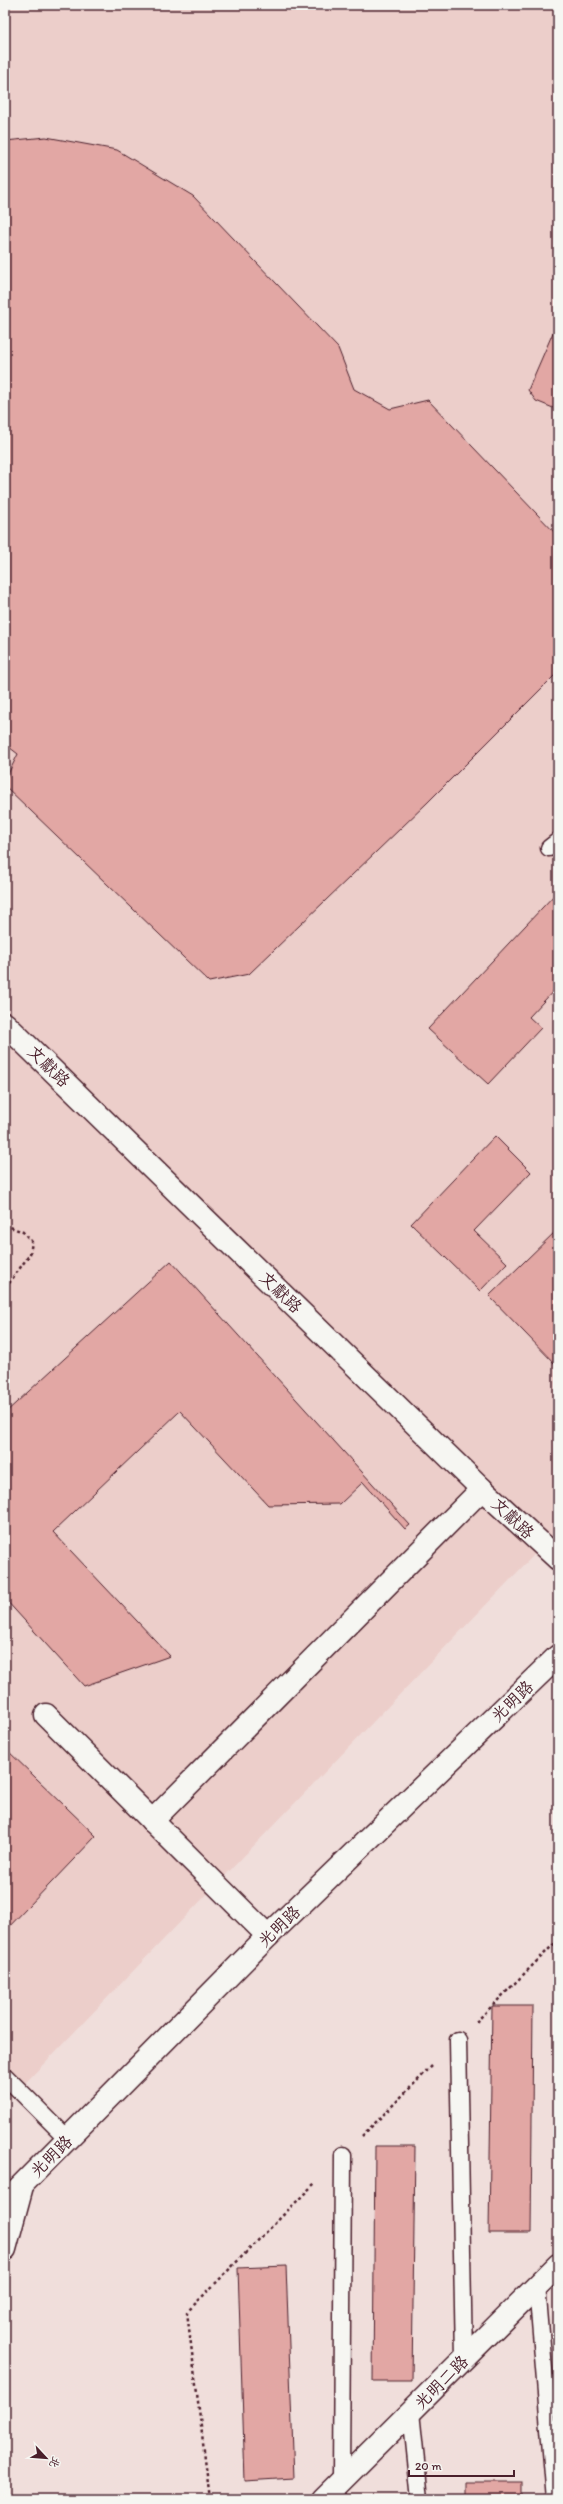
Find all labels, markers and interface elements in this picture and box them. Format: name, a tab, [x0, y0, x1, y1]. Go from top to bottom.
street label: 文獻路	[24, 1041, 74, 1091]
street label: 文獻路	[256, 1267, 306, 1317]
street label: 文獻路	[488, 1493, 538, 1543]
street label: 光明路	[487, 1676, 537, 1726]
street label: 光明路	[254, 1901, 304, 1951]
street label: 光明路	[26, 2131, 76, 2181]
street label: 光明二路	[410, 2351, 472, 2413]
north arrow	[26, 2438, 66, 2478]
scale bar	[409, 2452, 514, 2478]
text: 北	[46, 2454, 63, 2470]
text: 20 m	[415, 2459, 442, 2473]

